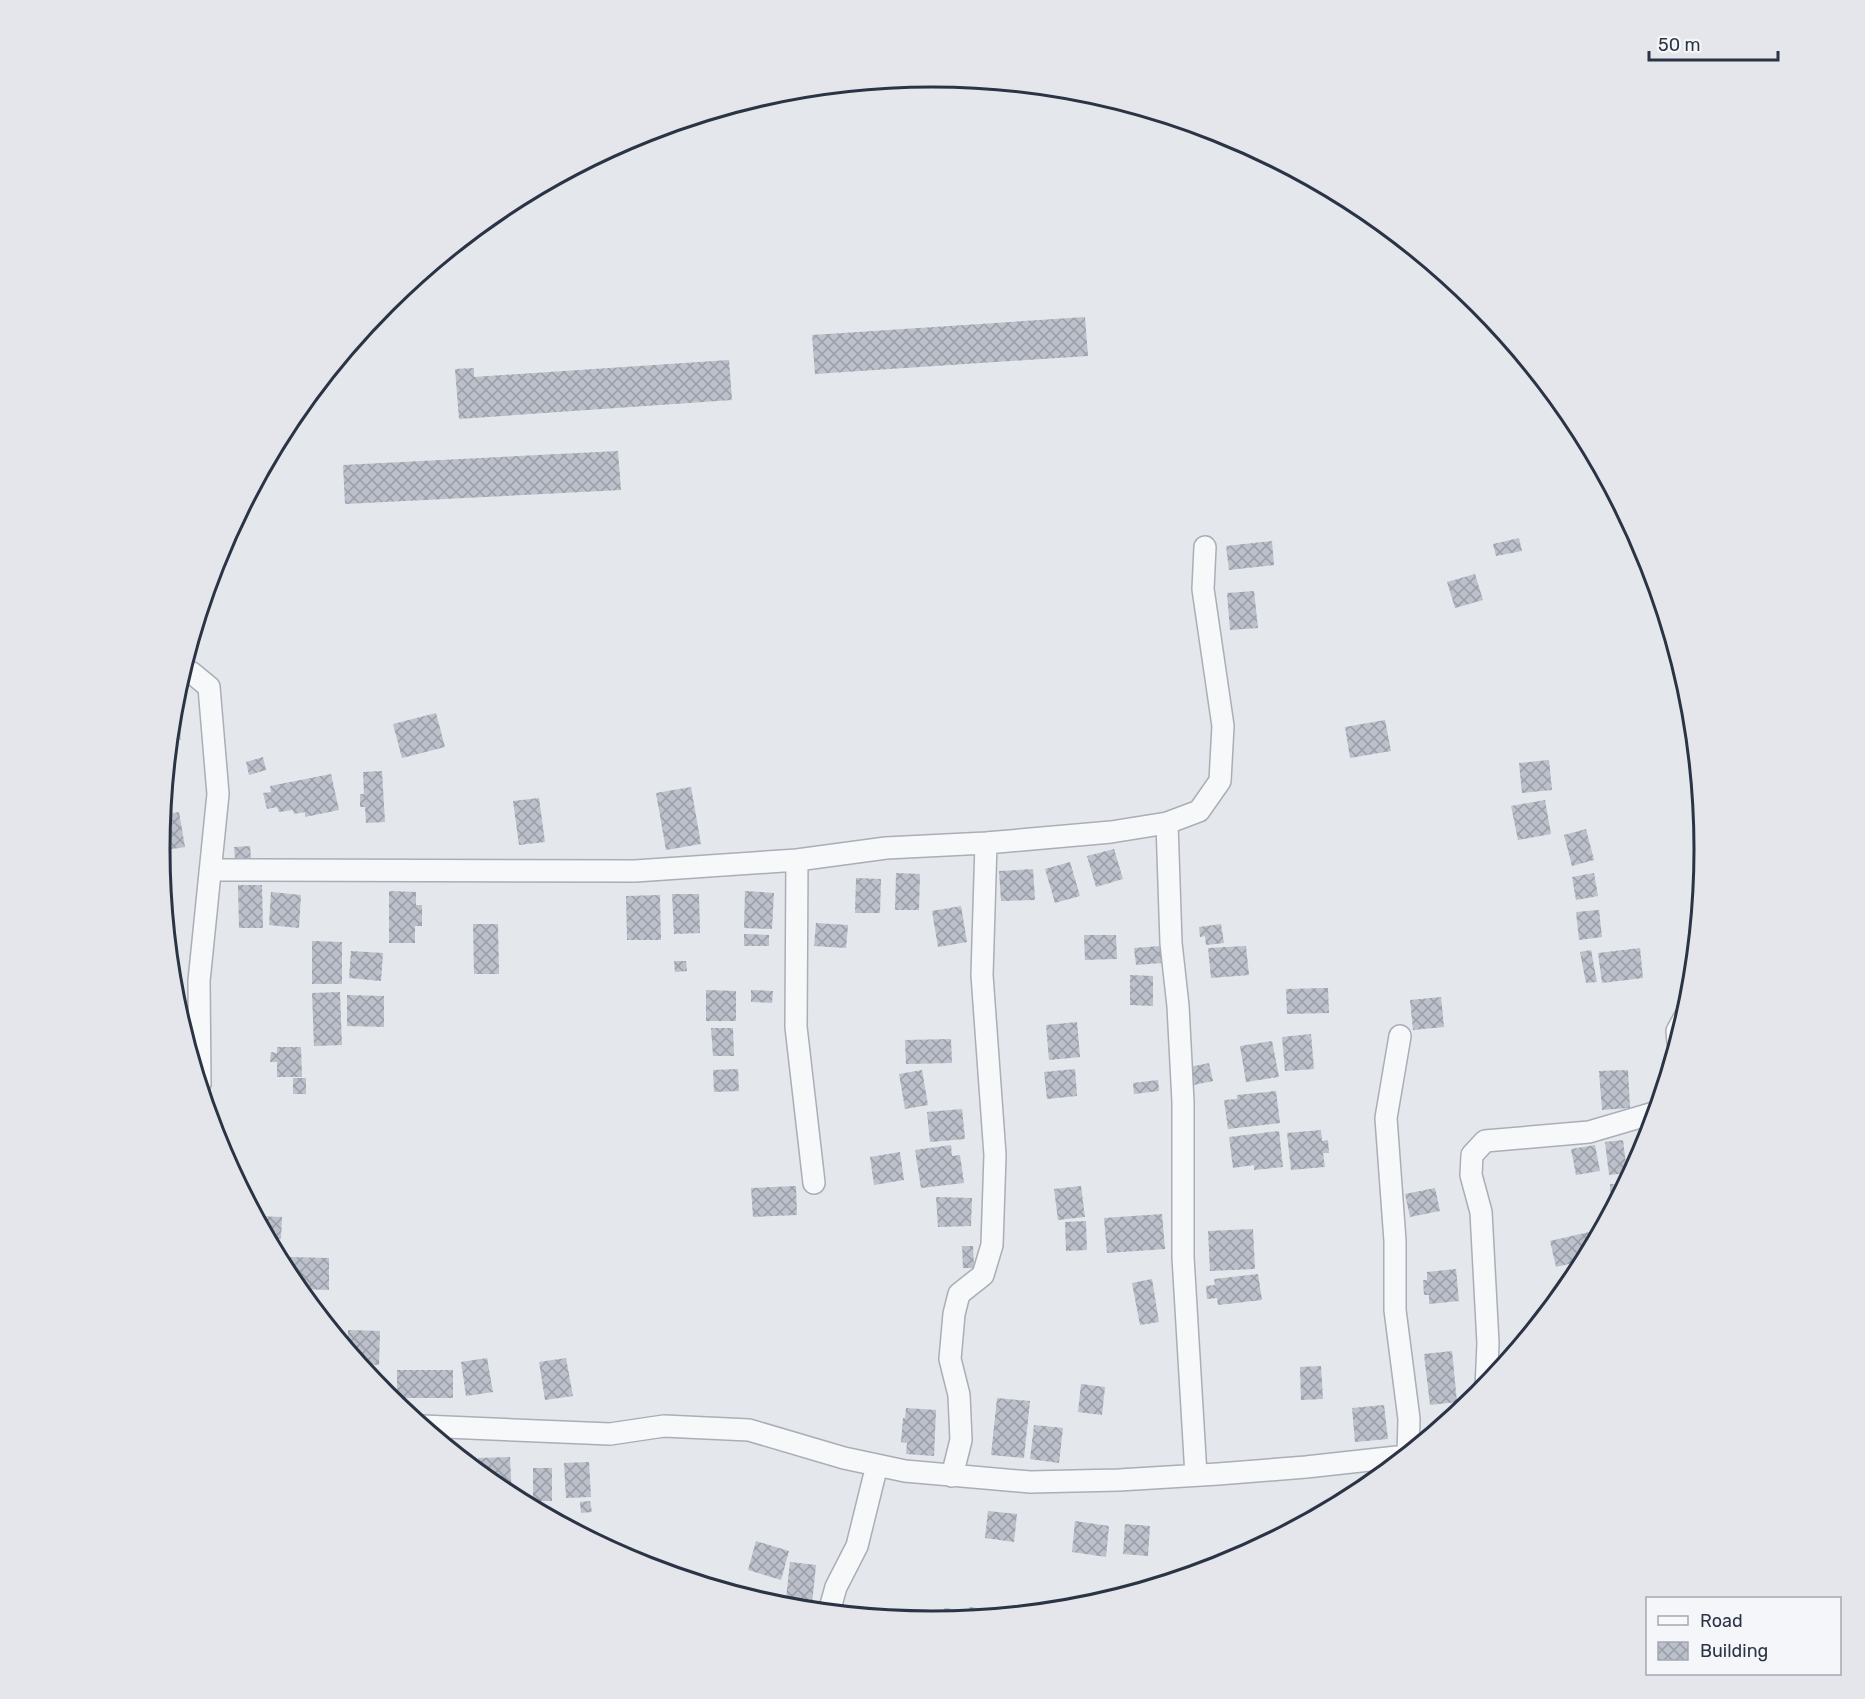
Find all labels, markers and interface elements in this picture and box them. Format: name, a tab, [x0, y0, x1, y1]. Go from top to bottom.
scale bar	[1649, 24, 1778, 62]
text: 50 m	[1658, 34, 1701, 56]
legend	[1646, 1597, 1841, 1675]
text: Road	[1700, 1610, 1743, 1632]
text: Building	[1700, 1640, 1768, 1662]

